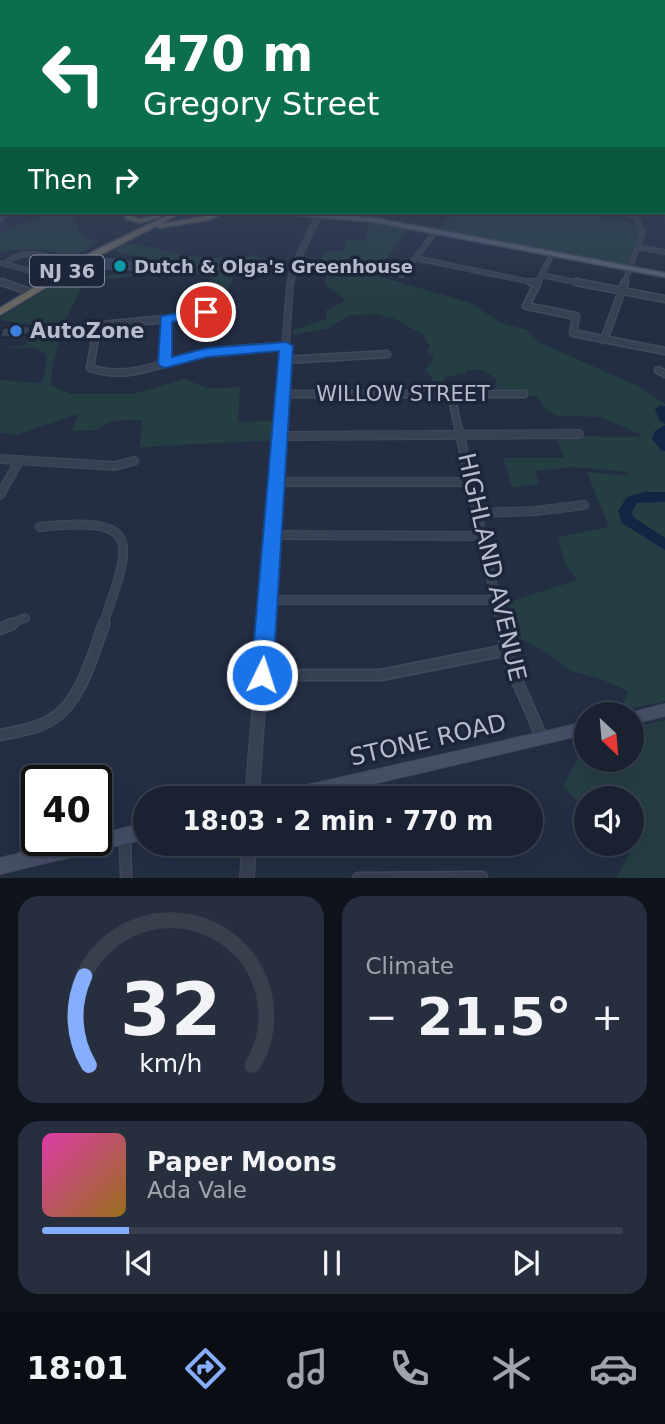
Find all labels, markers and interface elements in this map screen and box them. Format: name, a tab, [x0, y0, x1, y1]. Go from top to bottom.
text: 470 m	[143, 26, 313, 83]
icon: left	[28, 28, 119, 119]
text: Gregory Street	[143, 85, 379, 123]
icon: right	[107, 161, 145, 199]
text: Then	[28, 165, 93, 195]
road number: NJ 36	[30, 256, 104, 286]
place label: Dutch & Olga's Greenhouse	[134, 256, 413, 277]
marker: Dutch & Olga's Greenhouse	[112, 258, 128, 274]
pin	[176, 282, 236, 342]
icon: arrive	[187, 293, 225, 331]
place label: AutoZone	[30, 319, 145, 343]
marker: AutoZone	[8, 323, 24, 339]
street label: WILLOW STREET	[316, 382, 490, 406]
street label: HIGHLAND AVENUE	[452, 450, 532, 684]
position arrow	[225, 638, 299, 712]
north arrow	[574, 702, 644, 772]
map controls	[574, 702, 644, 856]
street label: STONE ROAD	[347, 708, 509, 772]
speed limit sign: 40	[21, 765, 112, 856]
button: sound	[574, 786, 644, 856]
text: 18:03 · 2 min · 770 m	[183, 806, 493, 836]
text: Climate	[366, 953, 454, 979]
text: 32	[120, 968, 221, 1053]
text: 21.5°	[417, 987, 571, 1047]
text: −	[366, 995, 397, 1039]
text: +	[591, 995, 623, 1039]
text: km/h	[139, 1049, 202, 1078]
text: Paper Moons	[147, 1147, 337, 1177]
text: Ada Vale	[147, 1177, 247, 1203]
icon: previous	[120, 1244, 158, 1282]
icon: pause	[313, 1244, 351, 1282]
icon: next	[507, 1244, 545, 1282]
icon: directions	[181, 1344, 230, 1393]
icon: music	[283, 1344, 332, 1393]
icon: phone	[385, 1344, 434, 1393]
icon: climate	[487, 1344, 536, 1393]
icon: car	[589, 1344, 638, 1393]
text: 18:01	[27, 1349, 128, 1387]

